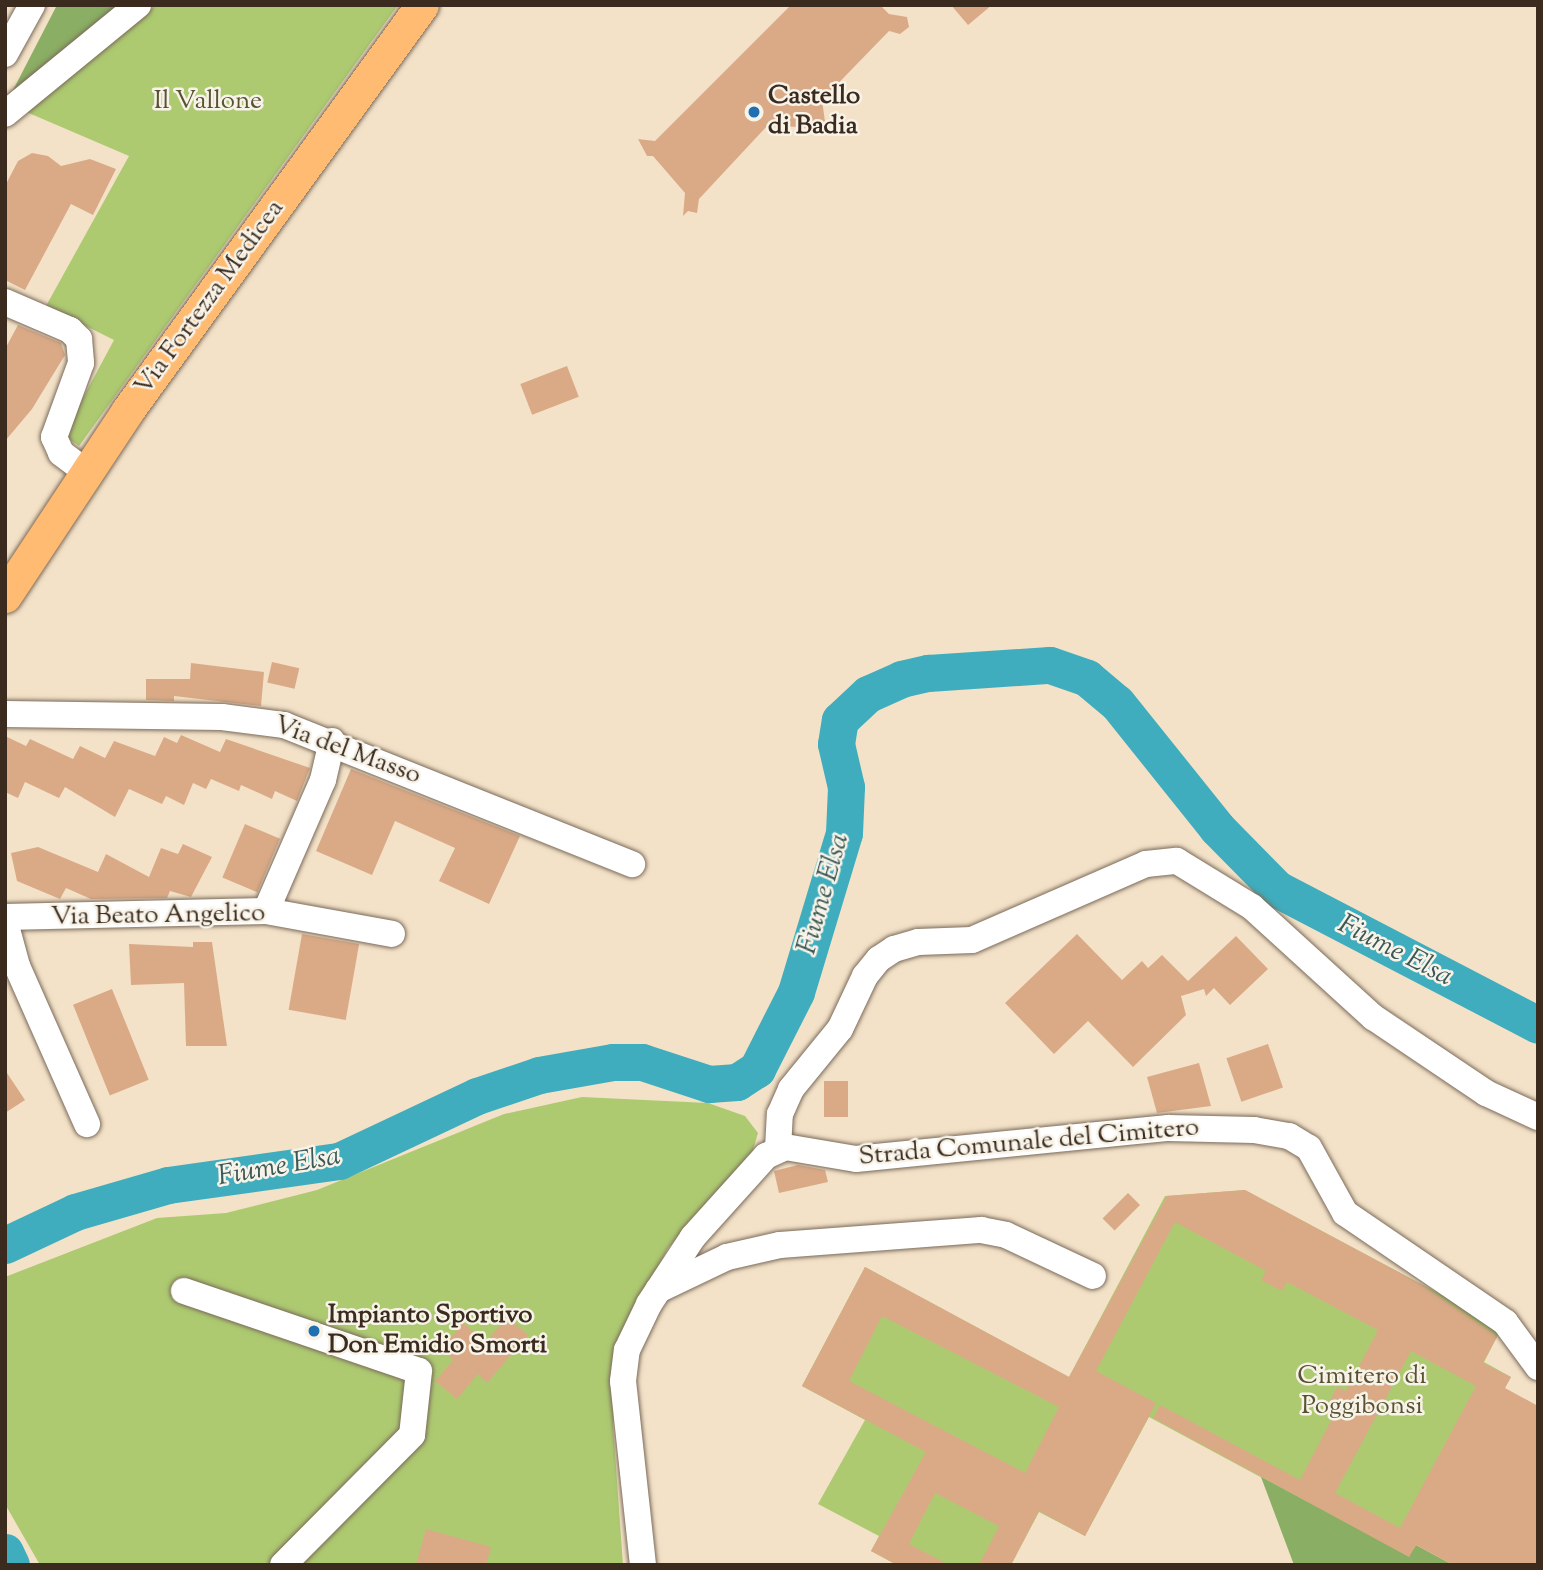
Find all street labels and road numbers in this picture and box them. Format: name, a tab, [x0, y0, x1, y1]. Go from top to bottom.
street label: Via Fortezza Medicea	[129, 194, 291, 402]
street label: Via del Masso	[269, 710, 425, 792]
street label: Via Beato Angelico	[51, 899, 265, 933]
street label: Strada Comunale del Cimitero	[858, 1113, 1200, 1173]

